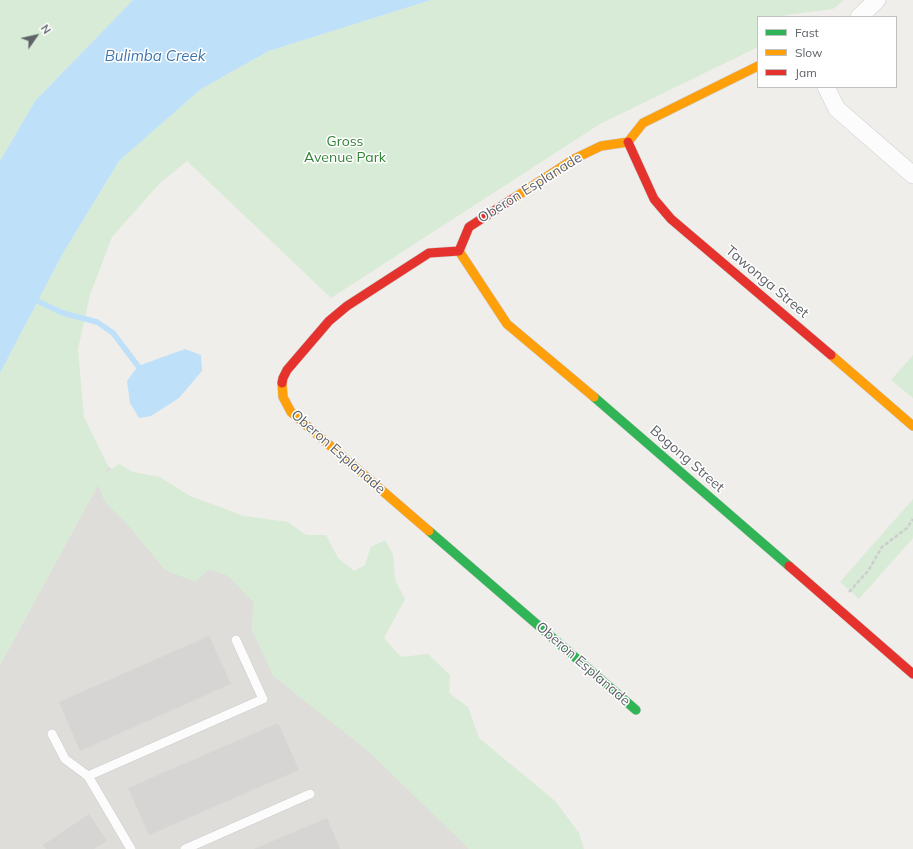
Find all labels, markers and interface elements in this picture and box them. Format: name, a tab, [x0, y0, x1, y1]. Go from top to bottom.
north arrow	[16, 16, 56, 56]
legend	[757, 16, 897, 88]
text: N	[38, 22, 54, 37]
text: Fast	[795, 25, 819, 40]
text: Slow	[795, 45, 823, 60]
water label: Bulimba Creek	[105, 47, 205, 65]
text: Jam	[795, 65, 817, 80]
park label: Gross Avenue Park	[304, 134, 386, 166]
street label: Oberon Esplanade	[475, 149, 585, 227]
street label: Tawonga Street	[722, 242, 812, 322]
street label: Oberon Esplanade	[287, 406, 389, 498]
street label: Bogong Street	[646, 422, 728, 496]
street label: Oberon Esplanade	[532, 618, 634, 710]

